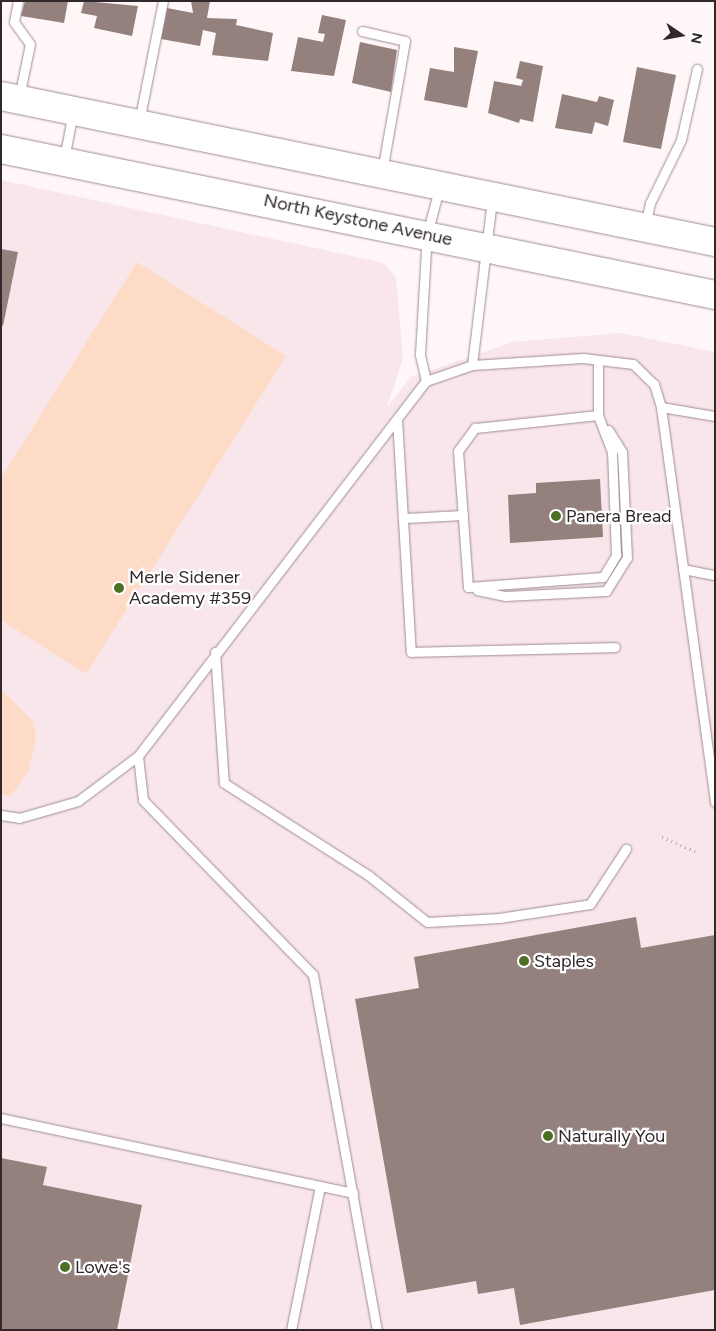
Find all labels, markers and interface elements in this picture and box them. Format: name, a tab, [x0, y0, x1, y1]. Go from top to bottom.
north arrow	[656, 10, 706, 60]
text: N	[687, 31, 706, 45]
street label: North Keystone Avenue	[262, 189, 454, 251]
place label: Panera Bread	[566, 505, 672, 527]
marker: Panera Bread	[550, 510, 562, 522]
place label: Merle Sidener Academy #359	[129, 567, 251, 610]
marker: Merle Sidener Academy #359	[113, 582, 125, 594]
place label: Staples	[534, 950, 594, 972]
marker: Staples	[518, 955, 530, 967]
place label: Naturally You	[558, 1125, 665, 1147]
marker: Naturally You	[542, 1130, 554, 1142]
place label: Lowe's	[75, 1256, 130, 1278]
marker: Lowe's	[59, 1261, 71, 1273]

